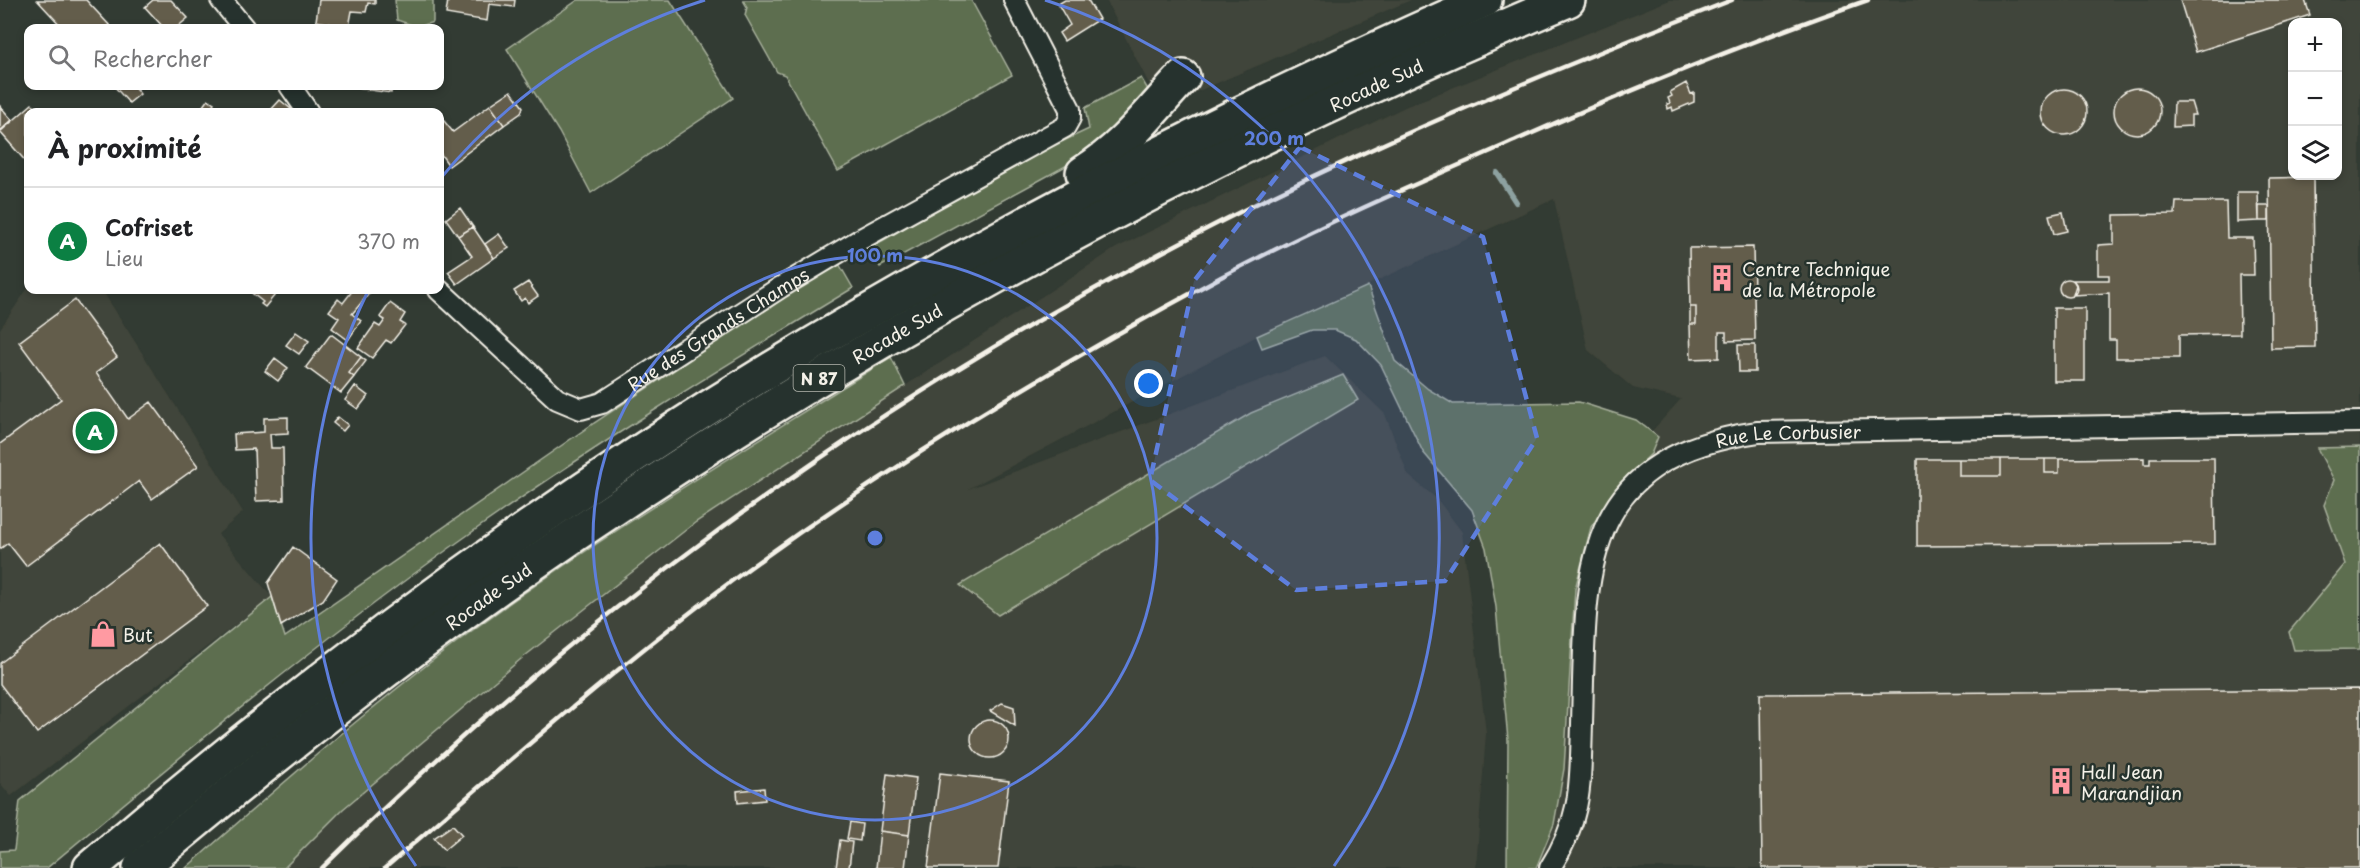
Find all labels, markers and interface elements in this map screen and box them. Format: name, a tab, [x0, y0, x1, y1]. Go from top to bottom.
map controls	[2288, 18, 2342, 180]
button: +	[2288, 18, 2342, 72]
search box	[24, 24, 444, 90]
icon: search	[45, 41, 78, 74]
text: Rechercher	[93, 41, 212, 74]
street label: Rocade Sud	[1324, 51, 1427, 118]
button: −	[2288, 72, 2342, 126]
text: 200 m	[1244, 124, 1304, 151]
button: layers	[2288, 126, 2342, 180]
text: À proximité	[48, 128, 202, 167]
text: Cofriset	[105, 210, 194, 243]
text: A	[60, 226, 75, 256]
text: 370 m	[357, 226, 420, 256]
text: 100 m	[847, 241, 903, 268]
text: Lieu	[105, 243, 143, 273]
place label: Centre Technique de la Métropole	[1742, 255, 1891, 303]
street label: Rue des Grands Champs	[621, 260, 814, 397]
building icon: Centre Technique de la Métropole	[1707, 263, 1737, 293]
street label: Rocade Sud	[846, 296, 947, 370]
road number: N 87	[794, 365, 844, 391]
your location	[1134, 369, 1163, 398]
pin: A	[76, 408, 115, 454]
street label: Rue Le Corbusier	[1712, 417, 1862, 454]
centre of rings	[865, 528, 885, 548]
street label: Rocade Sud	[439, 555, 536, 636]
shop icon: But	[88, 619, 118, 649]
place label: But	[123, 621, 153, 648]
place label: Hall Jean Marandjian	[2081, 758, 2182, 806]
building icon: Hall Jean Marandjian	[2046, 766, 2076, 796]

